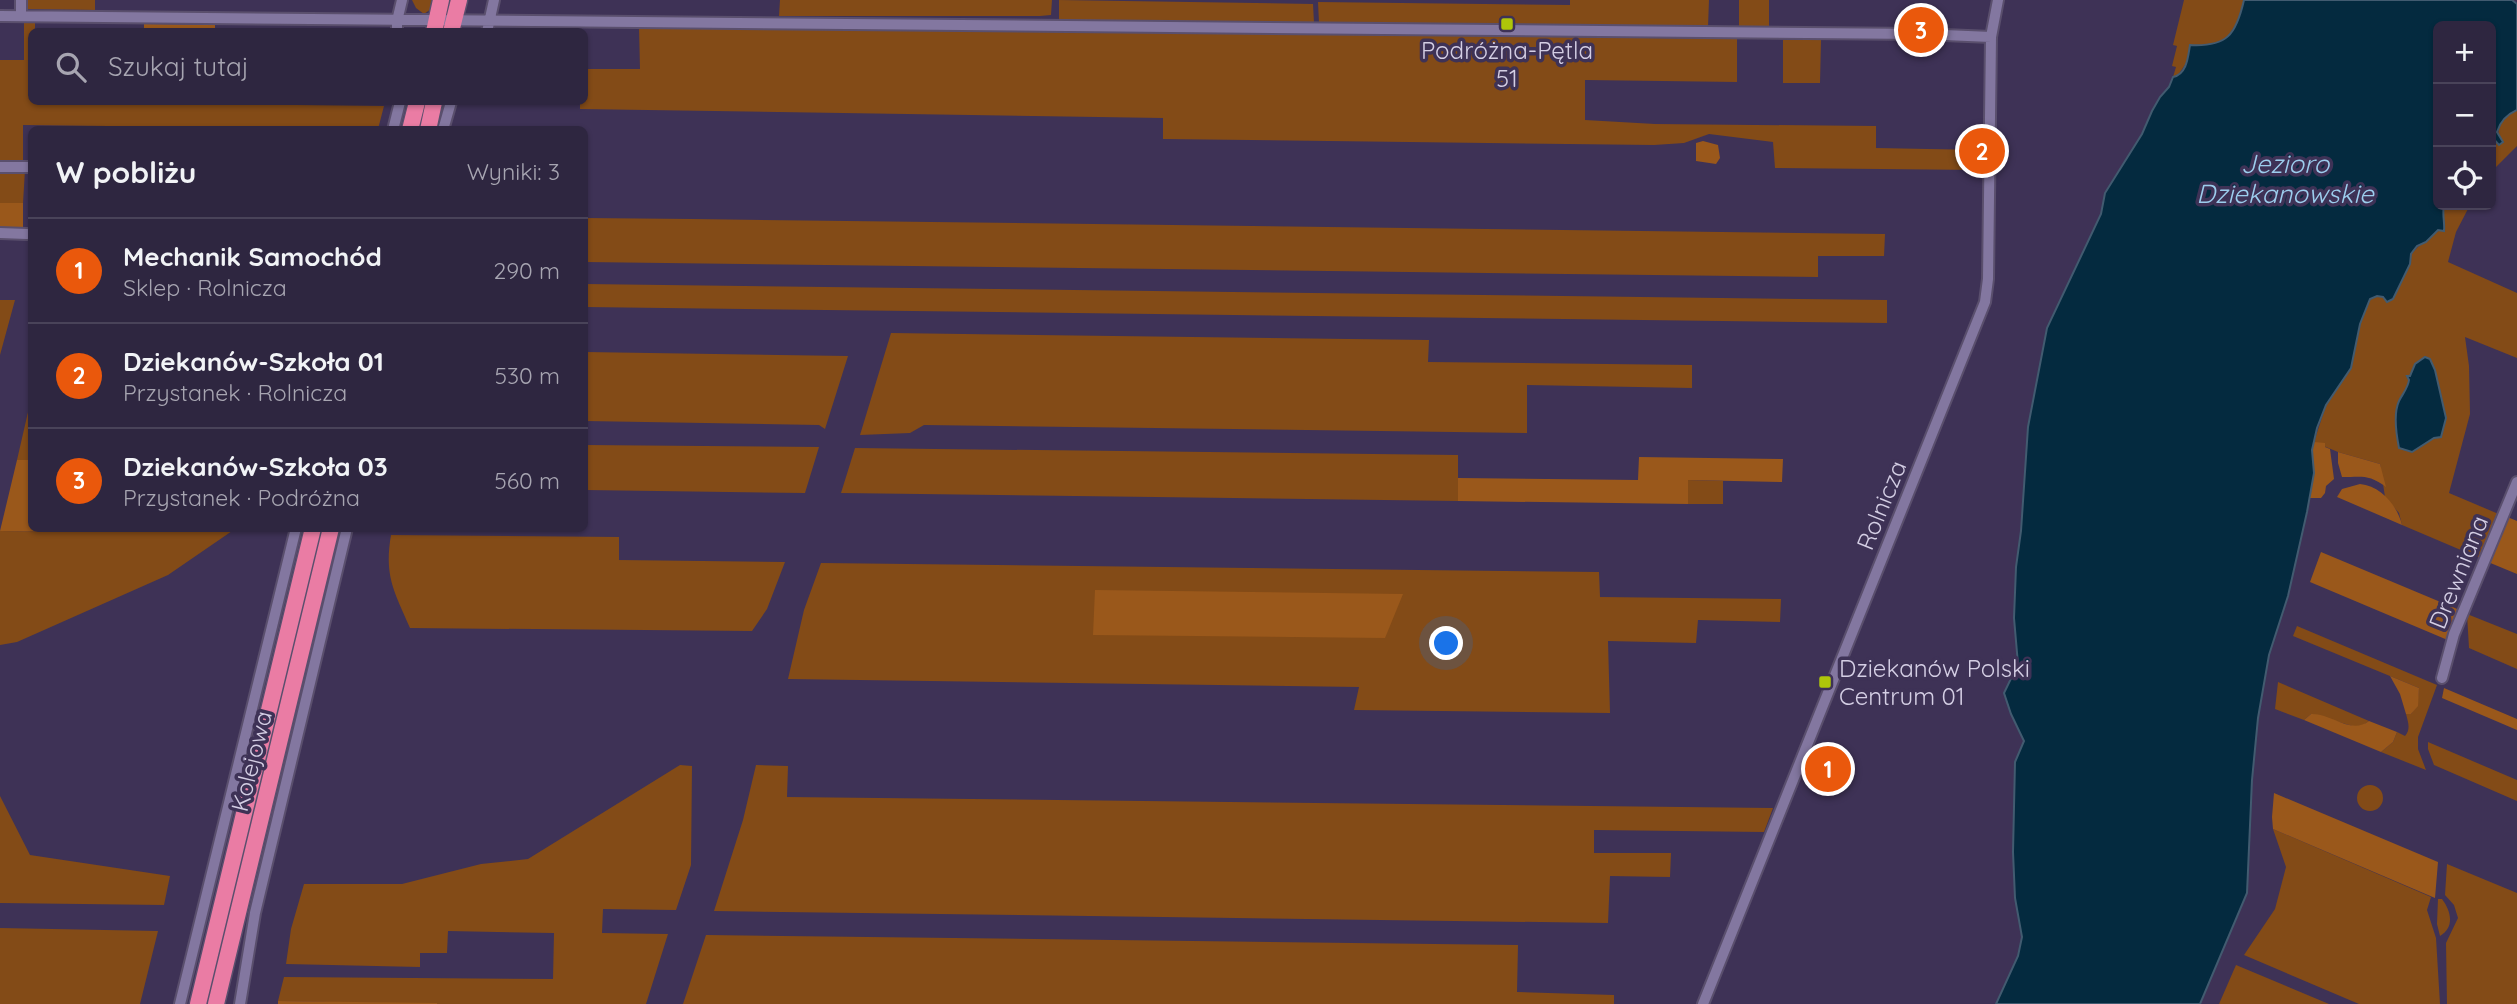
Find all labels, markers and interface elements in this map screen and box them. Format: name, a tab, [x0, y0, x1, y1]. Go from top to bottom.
pin: 3	[1898, 4, 1944, 56]
marker: Podróżna-Pętla 51	[1499, 16, 1515, 32]
map controls	[2433, 21, 2496, 210]
button: +	[2433, 21, 2496, 84]
search box	[28, 28, 588, 105]
place label: Podróżna-Pętla 51	[1421, 35, 1593, 93]
icon: search	[52, 48, 90, 86]
text: Szukaj tutaj	[108, 50, 249, 83]
button: −	[2433, 84, 2496, 147]
pin: 2	[1959, 125, 2005, 177]
water label: Jezioro Dziekanowskie	[2196, 147, 2375, 210]
button: locate	[2433, 147, 2496, 210]
text: W pobliżu	[56, 153, 196, 191]
text: Wyniki: 3	[467, 157, 560, 186]
text: Mechanik Samochód	[123, 240, 382, 273]
text: 1	[75, 256, 83, 285]
text: 290 m	[493, 256, 560, 285]
text: Sklep · Rolnicza	[123, 273, 287, 302]
text: Dziekanów-Szkoła 01	[123, 345, 384, 378]
text: 2	[72, 361, 86, 390]
text: 530 m	[494, 361, 560, 390]
text: Przystanek · Rolnicza	[123, 378, 347, 407]
text: Dziekanów-Szkoła 03	[123, 450, 388, 483]
street label: Rolnicza	[1850, 456, 1912, 554]
text: 3	[73, 466, 85, 495]
text: 560 m	[494, 466, 560, 495]
text: Przystanek · Podróżna	[123, 483, 360, 512]
street label: Drewniana	[2422, 511, 2494, 633]
your location	[1429, 626, 1463, 660]
place label: Dziekanów Polski Centrum 01	[1839, 653, 2030, 711]
marker: Dziekanów Polski Centrum 01	[1817, 674, 1833, 690]
street label: Kolejowa	[224, 708, 278, 814]
pin: 1	[1805, 743, 1851, 795]

